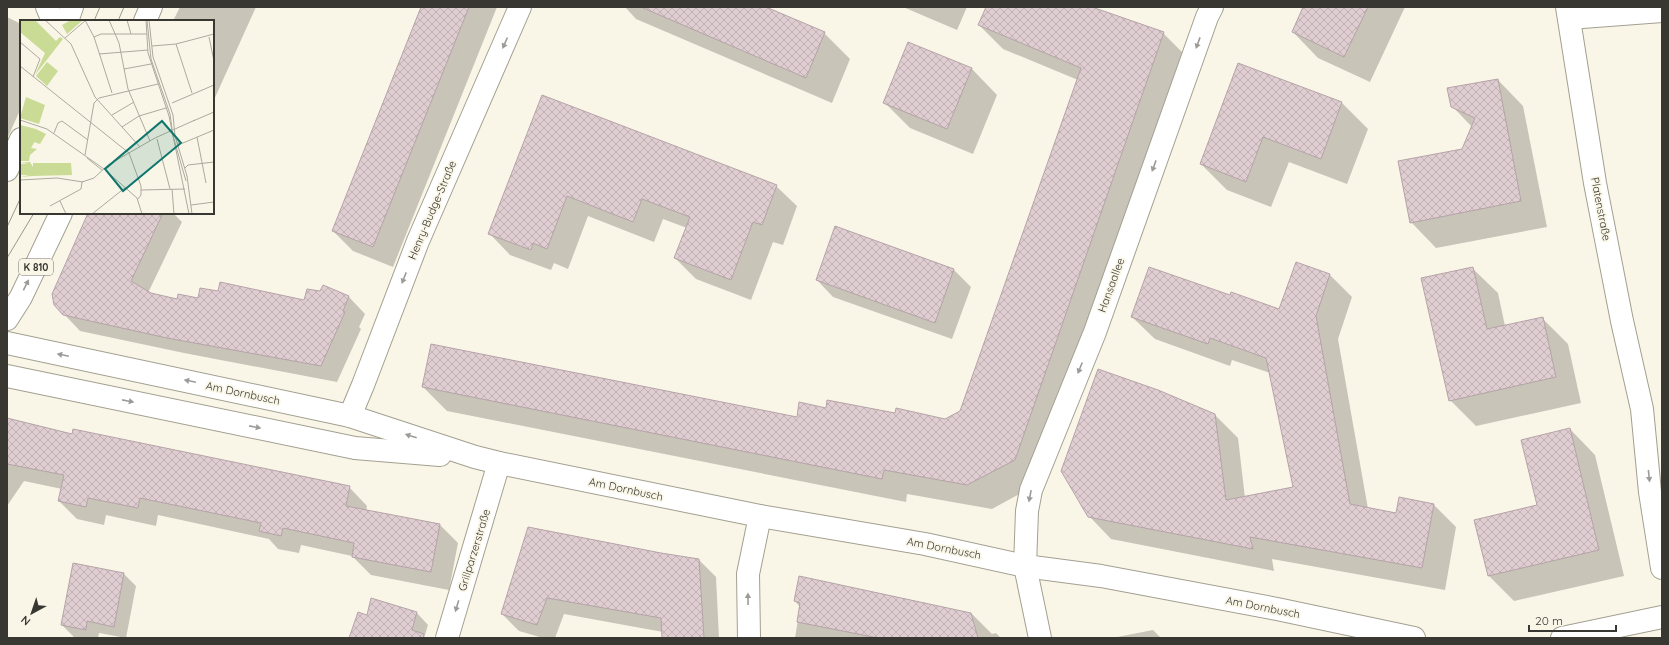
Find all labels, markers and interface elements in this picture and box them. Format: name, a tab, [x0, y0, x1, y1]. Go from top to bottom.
inset map	[20, 20, 214, 214]
one-way arrow	[502, 37, 508, 48]
one-way arrow	[1194, 38, 1200, 50]
street label: Henry-Budge-Straße	[405, 158, 459, 262]
one-way arrow	[1150, 160, 1156, 172]
street label: Platenstraße	[1588, 176, 1614, 242]
street label: Hansaallee	[1095, 256, 1127, 314]
road number: K 810	[19, 259, 53, 275]
one-way arrow	[401, 272, 407, 284]
one-way arrow	[23, 279, 30, 291]
one-way arrow	[57, 352, 69, 358]
one-way arrow	[1077, 362, 1083, 373]
one-way arrow	[184, 378, 196, 384]
street label: Am Dornbusch	[205, 378, 281, 408]
one-way arrow	[122, 399, 134, 405]
one-way arrow	[249, 425, 261, 431]
one-way arrow	[405, 433, 417, 439]
one-way arrow	[1645, 470, 1652, 482]
street label: Am Dornbusch	[588, 474, 664, 504]
one-way arrow	[1027, 490, 1033, 502]
street label: Grillparzerstraße	[455, 507, 493, 593]
street label: Am Dornbusch	[906, 534, 982, 562]
one-way arrow	[745, 592, 751, 605]
north arrow	[12, 593, 52, 633]
street label: Am Dornbusch	[1225, 593, 1301, 621]
one-way arrow	[454, 600, 460, 612]
scale bar	[1529, 607, 1616, 633]
text: N	[18, 613, 33, 629]
text: 20 m	[1535, 613, 1563, 628]

